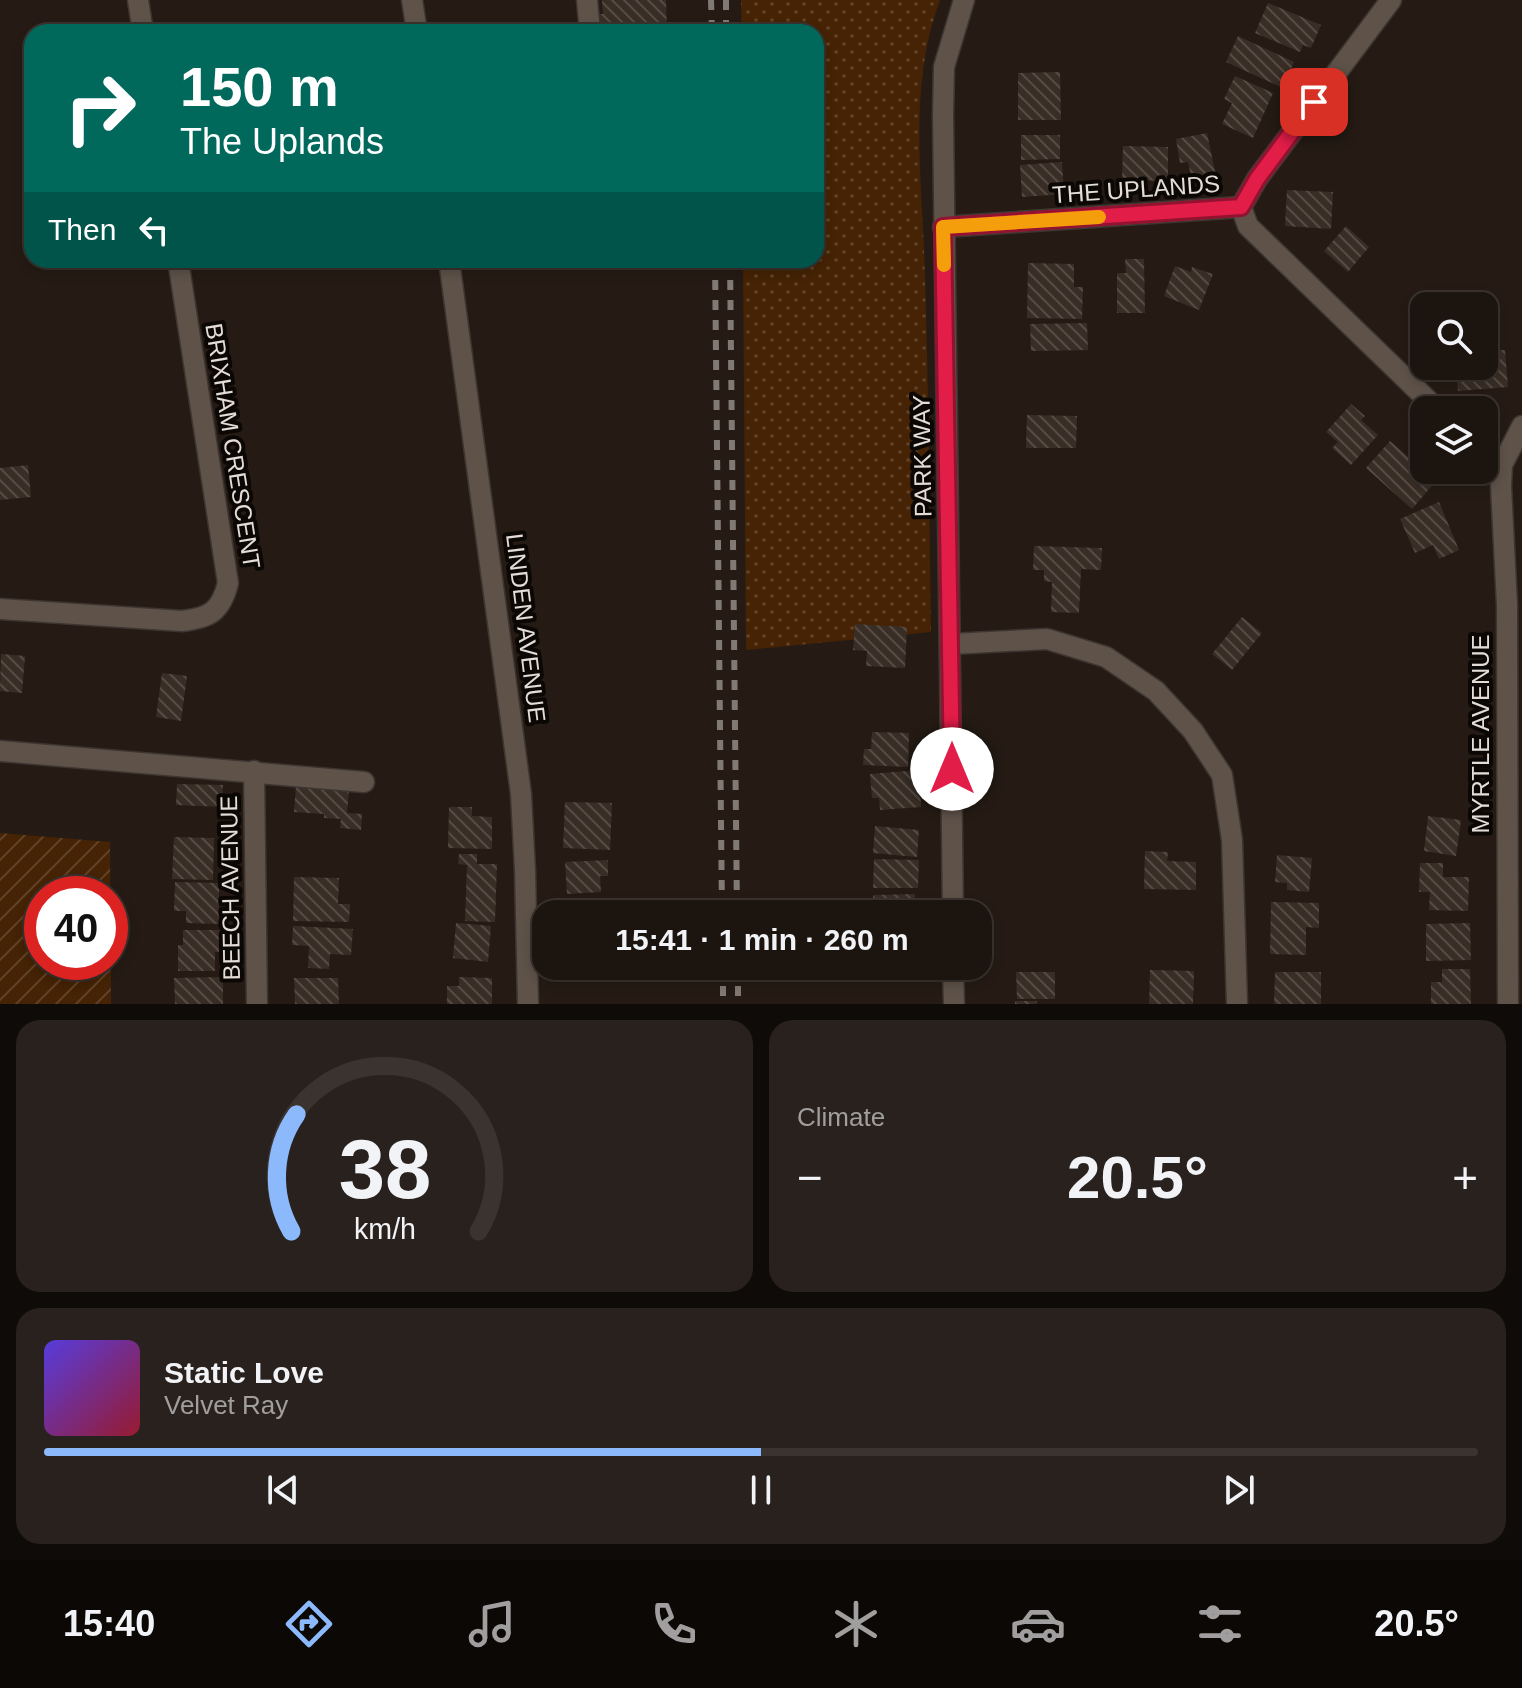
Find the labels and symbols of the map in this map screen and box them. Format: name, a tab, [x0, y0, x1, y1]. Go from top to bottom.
pin	[1280, 68, 1348, 136]
street label: THE UPLANDS	[1051, 170, 1221, 208]
street label: BRIXHAM CRESCENT	[200, 321, 266, 571]
street label: PARK WAY	[907, 395, 937, 517]
street label: LINDEN AVENUE	[501, 532, 551, 724]
street label: MYRTLE AVENUE	[1467, 634, 1494, 834]
position arrow	[910, 727, 994, 811]
street label: BEECH AVENUE	[215, 795, 245, 981]
speed limit sign: 40	[24, 876, 128, 980]

